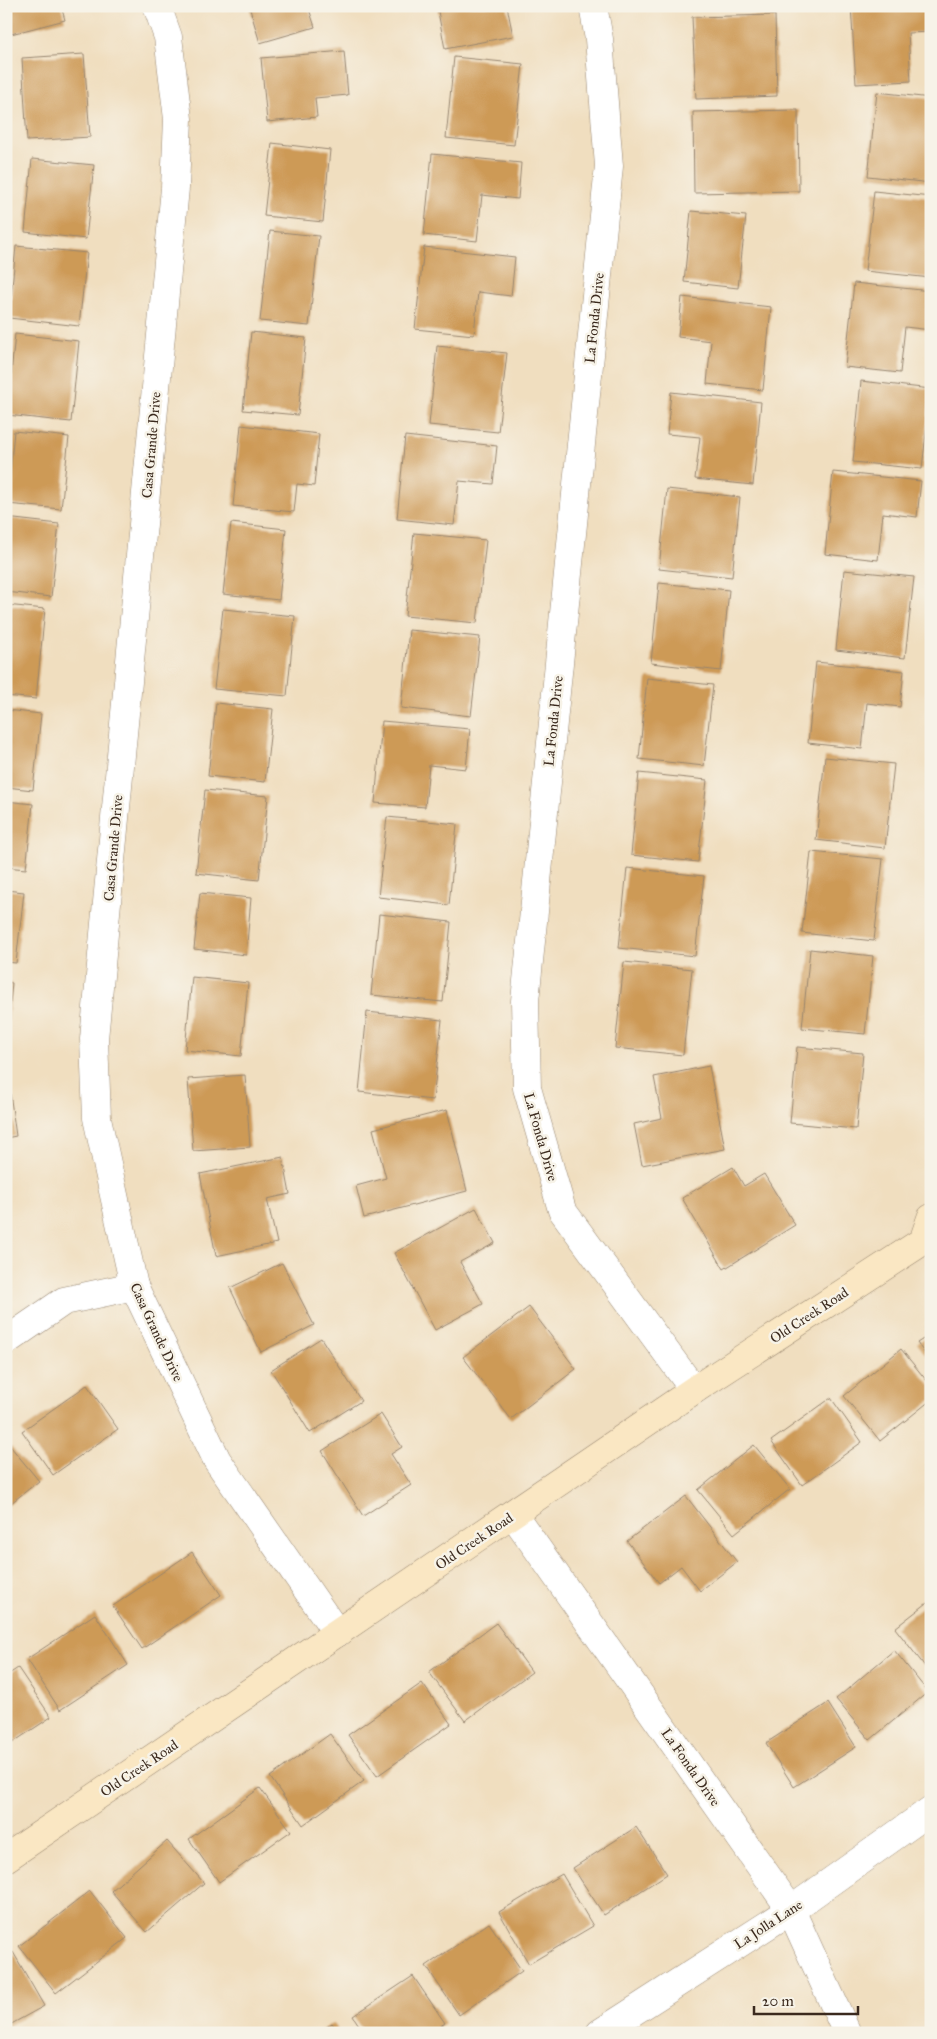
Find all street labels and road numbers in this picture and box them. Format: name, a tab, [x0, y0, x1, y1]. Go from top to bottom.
street label: La Fonda Drive	[581, 272, 608, 364]
street label: Casa Grande Drive	[138, 391, 165, 499]
street label: La Fonda Drive	[540, 675, 567, 767]
street label: Casa Grande Drive	[100, 794, 127, 902]
street label: La Fonda Drive	[520, 1091, 561, 1183]
street label: Casa Grande Drive	[126, 1280, 187, 1384]
street label: Old Creek Road	[767, 1284, 852, 1347]
street label: Old Creek Road	[432, 1509, 516, 1574]
street label: La Fonda Drive	[657, 1725, 724, 1810]
street label: Old Creek Road	[97, 1736, 181, 1801]
street label: La Jolla Lane	[731, 1896, 806, 1954]

